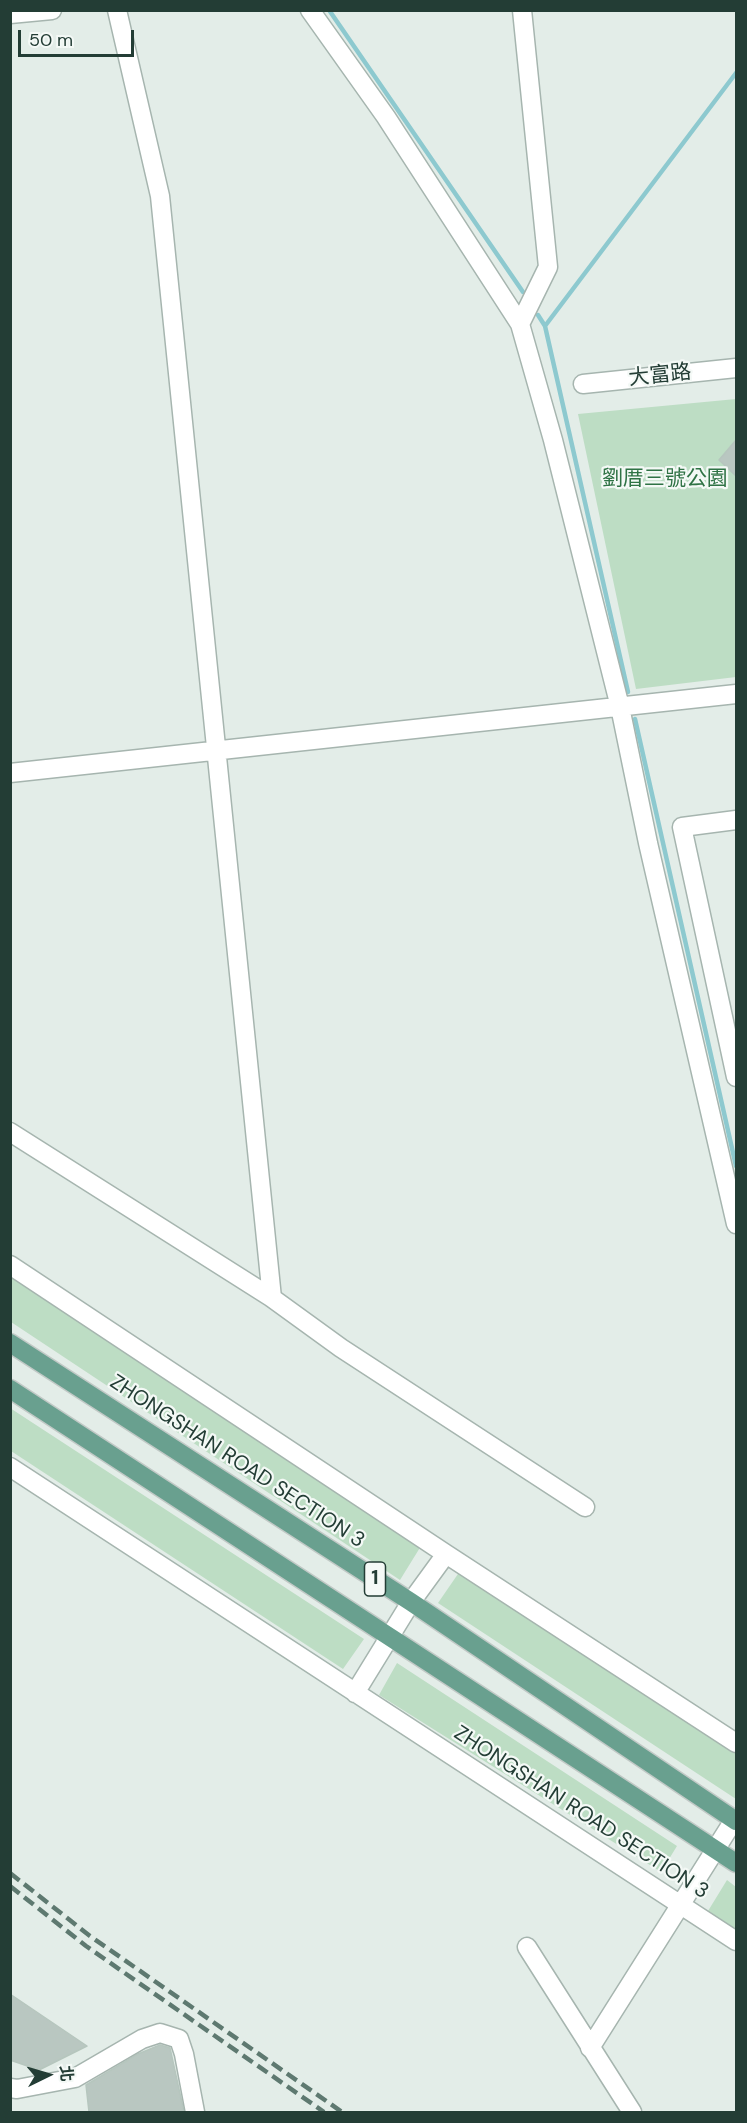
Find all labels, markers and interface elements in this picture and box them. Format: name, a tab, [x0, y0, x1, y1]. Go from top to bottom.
scale bar	[21, 18, 136, 56]
text: 50 m	[29, 28, 73, 52]
street label: 大富路	[627, 360, 693, 392]
park label: 劉厝三號公園	[602, 466, 728, 492]
street label: ZHONGSHAN ROAD SECTION 3	[105, 1370, 369, 1554]
road number: 1	[364, 1562, 386, 1596]
street label: ZHONGSHAN ROAD SECTION 3	[449, 1721, 713, 1905]
north arrow	[18, 2045, 78, 2105]
text: 北	[55, 2064, 78, 2082]

